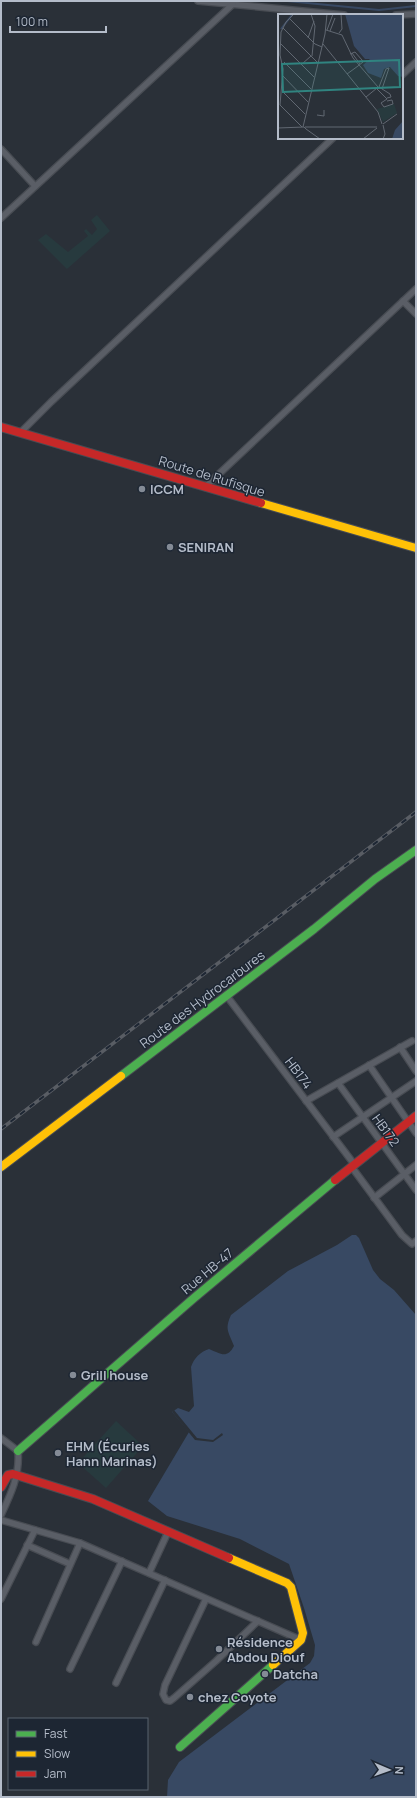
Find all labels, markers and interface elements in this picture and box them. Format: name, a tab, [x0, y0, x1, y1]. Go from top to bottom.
scale bar	[10, 8, 106, 34]
text: 100 m	[16, 13, 48, 30]
inset map	[278, 14, 403, 139]
street label: Route de Rufisque	[157, 451, 268, 501]
place label: ICCM	[150, 480, 184, 498]
marker: ICCM	[137, 484, 147, 494]
place label: SENIRAN	[178, 538, 234, 556]
marker: SENIRAN	[165, 542, 175, 552]
street label: Route des Hydrocarbures	[136, 946, 268, 1052]
street label: HB174	[281, 1053, 317, 1093]
street label: HB172	[368, 1110, 404, 1150]
street label: Rue HB-47	[177, 1244, 237, 1298]
place label: Grill house	[81, 1366, 149, 1384]
marker: Grill house	[68, 1370, 78, 1380]
place label: EHM (Écuries Hann Marinas)	[66, 1437, 158, 1470]
marker: EHM (Écuries Hann Marinas)	[53, 1448, 63, 1458]
place label: Résidence Abdou Diouf	[227, 1633, 304, 1666]
marker: Résidence Abdou Diouf	[214, 1644, 224, 1654]
place label: Datcha	[273, 1665, 318, 1683]
marker: Datcha	[260, 1669, 270, 1679]
place label: chez Coyote	[198, 1688, 277, 1706]
marker: chez Coyote	[185, 1692, 195, 1702]
legend	[8, 1718, 148, 1790]
text: Fast	[44, 1725, 68, 1742]
text: Slow	[44, 1745, 70, 1762]
north arrow	[369, 1750, 409, 1790]
text: Jam	[44, 1765, 66, 1782]
text: N	[392, 1766, 407, 1775]

